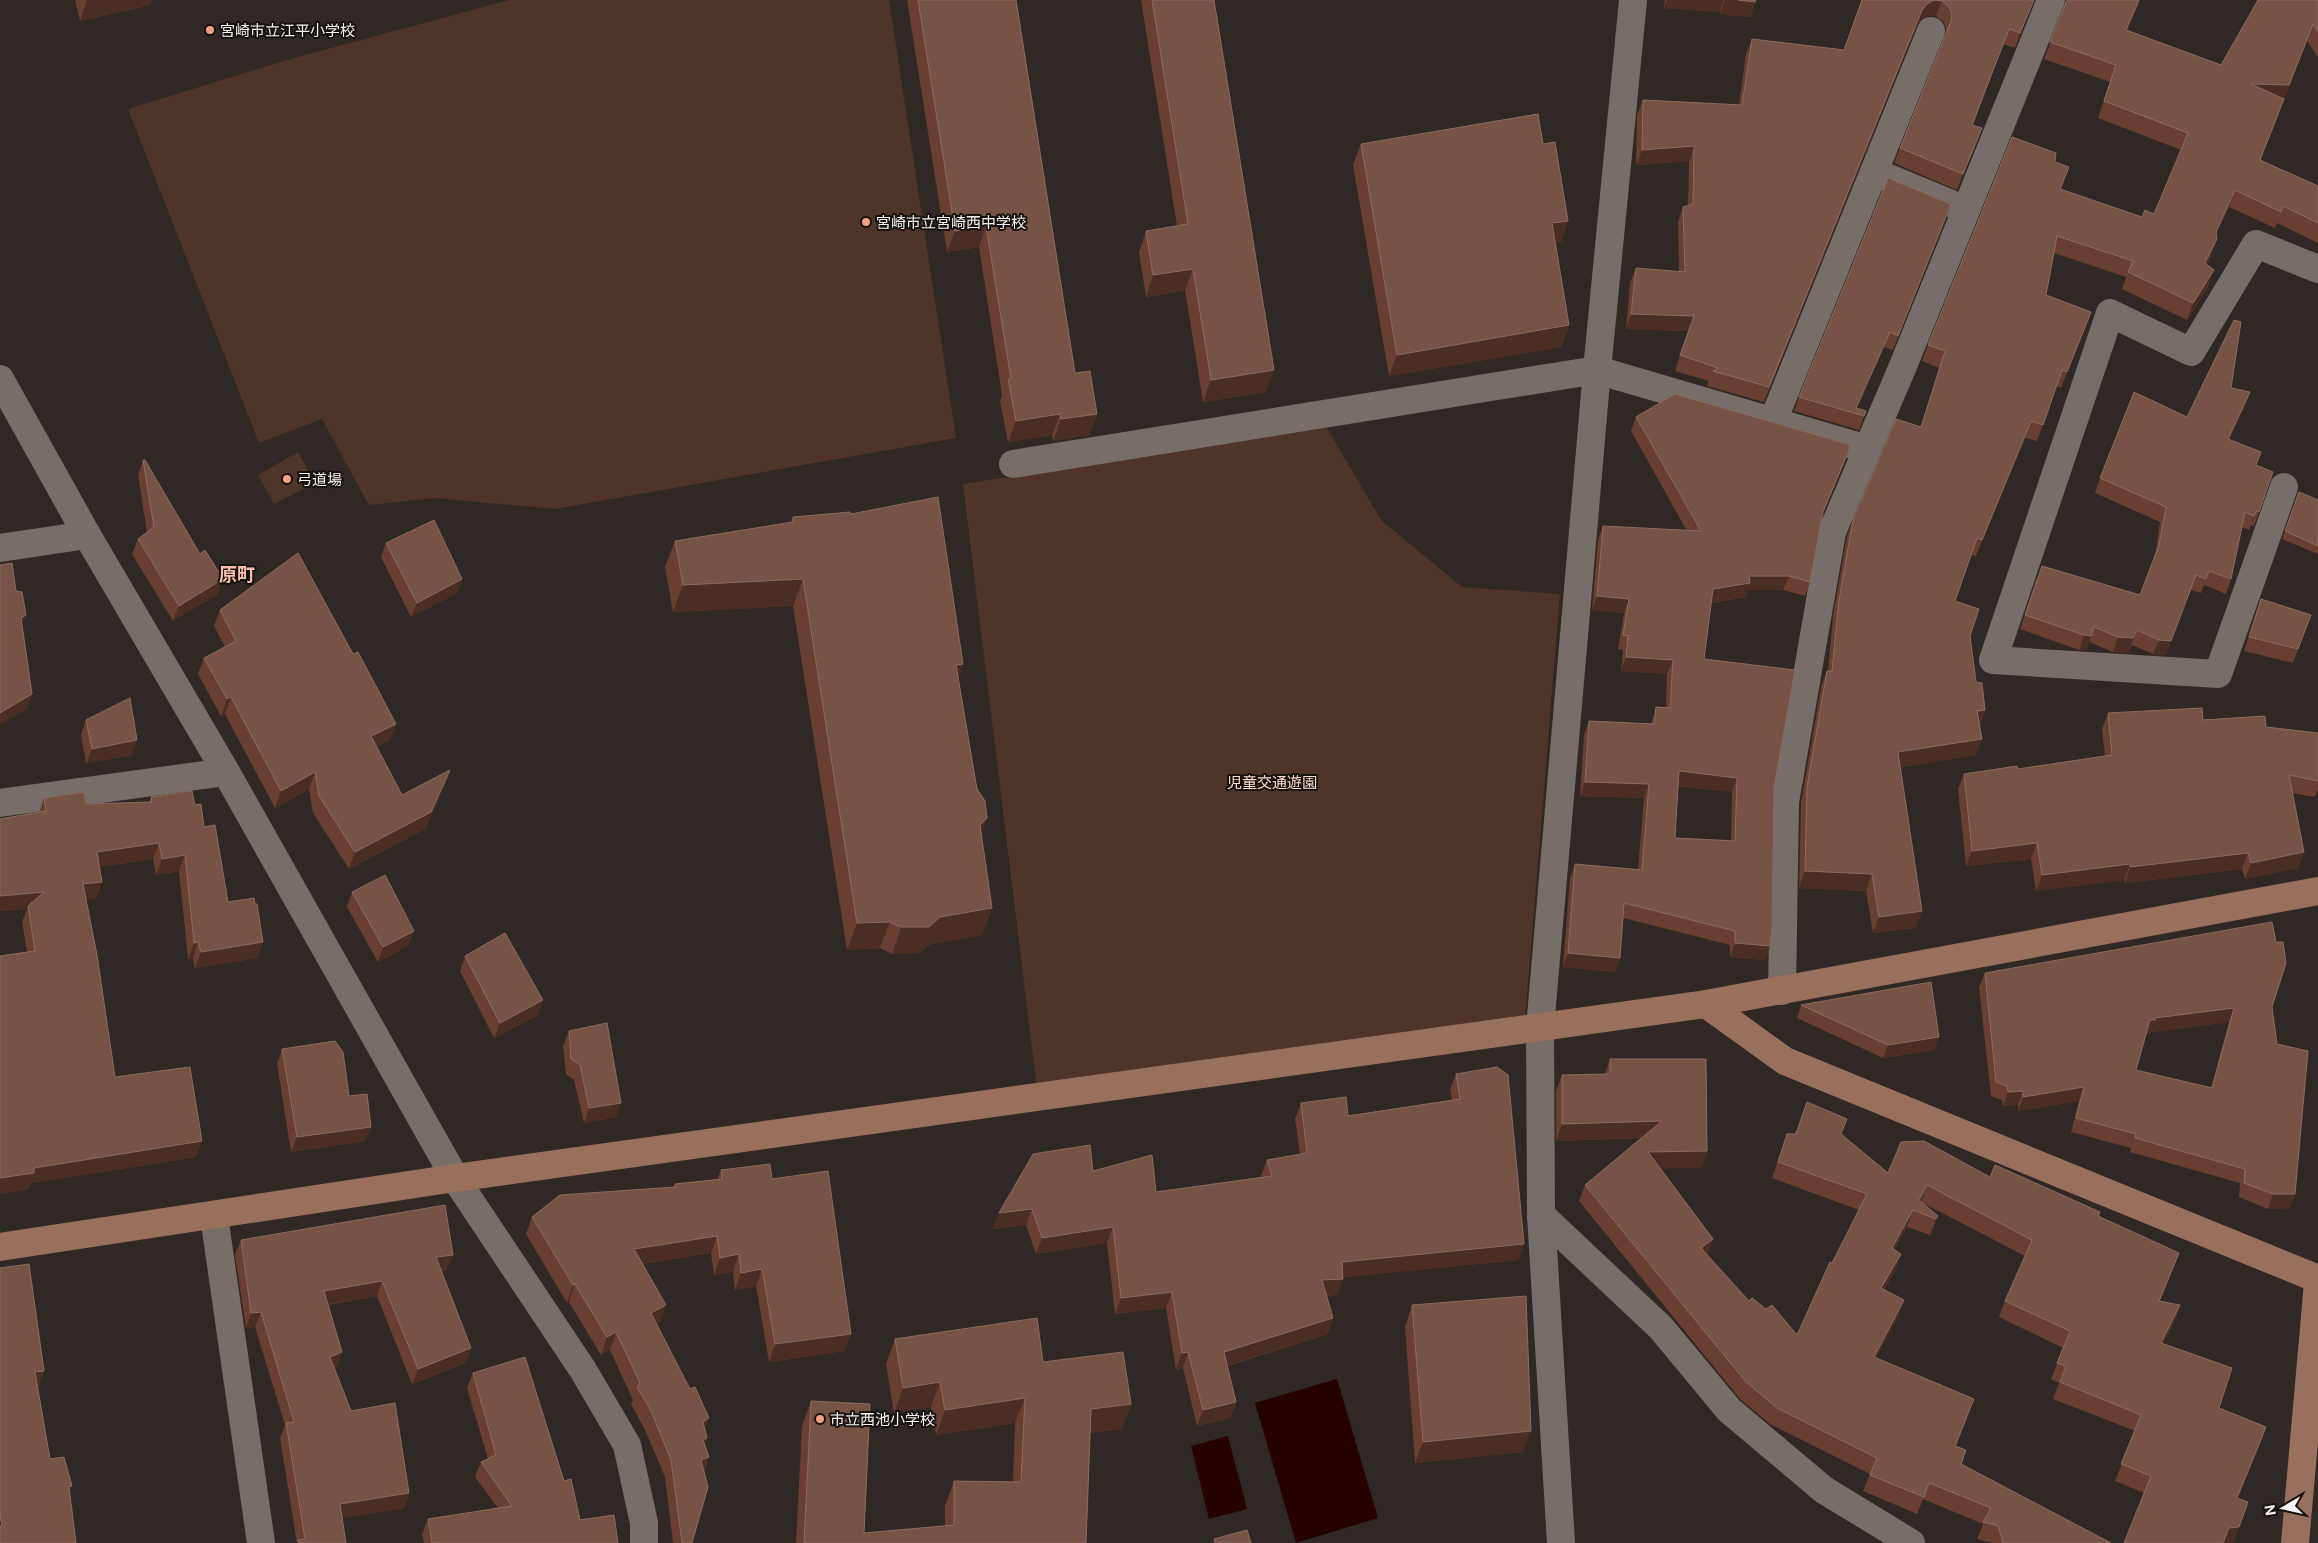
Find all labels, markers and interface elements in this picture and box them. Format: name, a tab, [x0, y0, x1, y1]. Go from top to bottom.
place label: 宮崎市立江平小学校	[220, 22, 355, 39]
marker: 宮崎市立江平小学校	[204, 24, 216, 36]
place label: 宮崎市立宮崎西中学校	[876, 214, 1026, 231]
marker: 宮崎市立宮崎西中学校	[860, 216, 872, 228]
place label: 弓道場	[297, 471, 342, 488]
marker: 弓道場	[281, 473, 293, 485]
district label: 原町	[219, 564, 255, 585]
park label: 児童交通遊園	[1227, 774, 1317, 791]
place label: 市立西池小学校	[830, 1411, 935, 1428]
marker: 市立西池小学校	[814, 1413, 826, 1425]
north arrow	[2258, 1483, 2308, 1533]
text: N	[2261, 1503, 2279, 1517]

